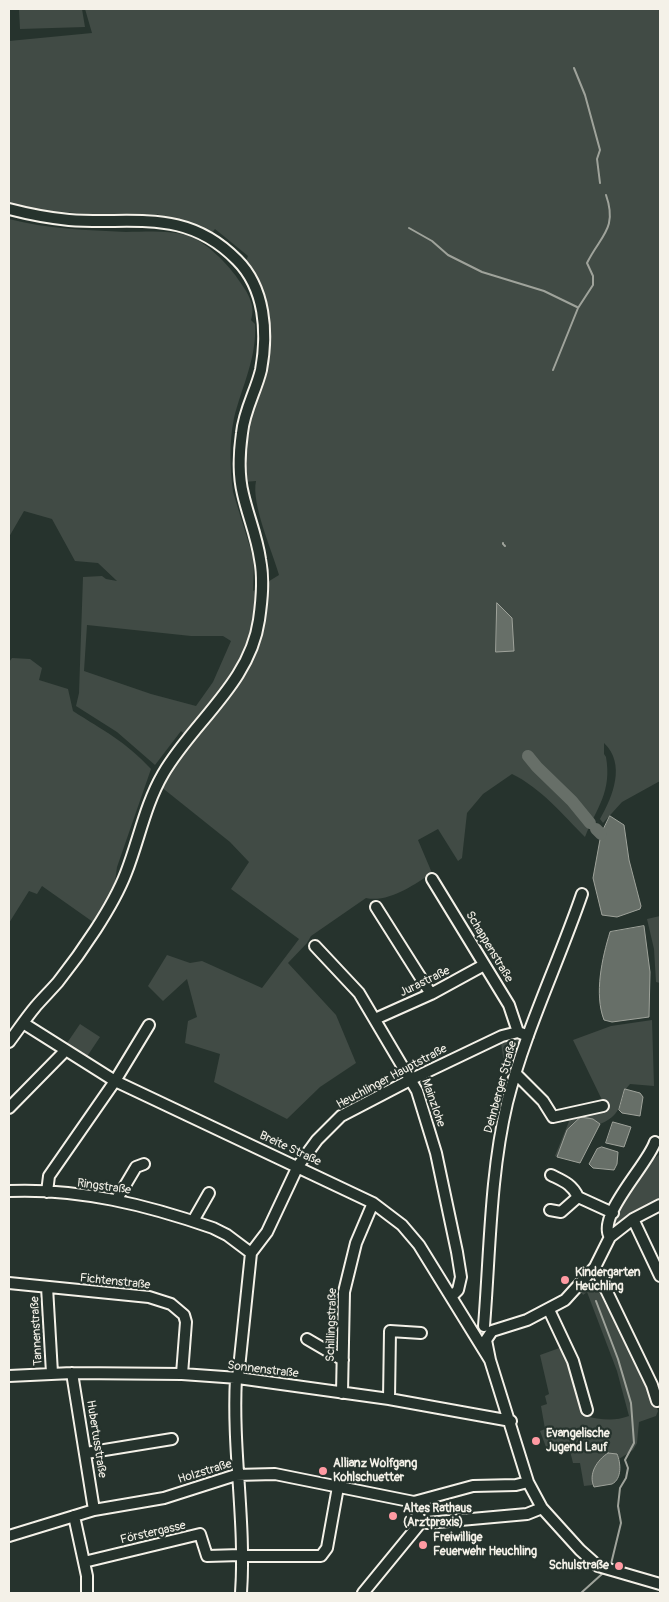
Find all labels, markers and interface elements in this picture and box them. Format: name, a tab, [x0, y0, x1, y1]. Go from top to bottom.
street label: Schappenstraße	[462, 909, 516, 985]
street label: Jurastraße	[398, 964, 452, 1000]
street label: Dehnberger Straße	[482, 1039, 520, 1135]
street label: Heuchlinger Hauptstraße	[334, 1042, 450, 1112]
street label: Mainzlohe	[418, 1077, 448, 1129]
street label: Breite Straße	[257, 1128, 323, 1170]
street label: Ringstraße	[76, 1176, 132, 1198]
place label: Kindergarten Heuchling	[575, 1266, 640, 1294]
street label: Fichtenstraße	[79, 1271, 151, 1293]
marker: Kindergarten Heuchling	[559, 1274, 571, 1286]
street label: Schillingstraße	[324, 1288, 340, 1362]
street label: Tannenstraße	[28, 1296, 46, 1366]
street label: Sonnenstraße	[227, 1358, 299, 1382]
street label: Hubertusstraße	[83, 1399, 109, 1479]
place label: Evangelische Jugend Lauf	[546, 1427, 610, 1455]
marker: Evangelische Jugend Lauf	[530, 1435, 542, 1447]
street label: Holzstraße	[176, 1457, 234, 1487]
place label: Allianz Wolfgang Kohlschuetter	[333, 1457, 417, 1485]
marker: Allianz Wolfgang Kohlschuetter	[317, 1465, 329, 1477]
place label: Altes Rathaus (Arztpraxis)	[403, 1502, 472, 1530]
marker: Altes Rathaus (Arztpraxis)	[387, 1510, 399, 1522]
street label: Förstergasse	[119, 1518, 187, 1548]
place label: Freiwillige Feuerwehr Heuchling	[433, 1531, 537, 1559]
marker: Freiwillige Feuerwehr Heuchling	[417, 1539, 429, 1551]
place label: Schulstraße	[549, 1559, 609, 1573]
marker: Schulstraße	[613, 1560, 625, 1572]

